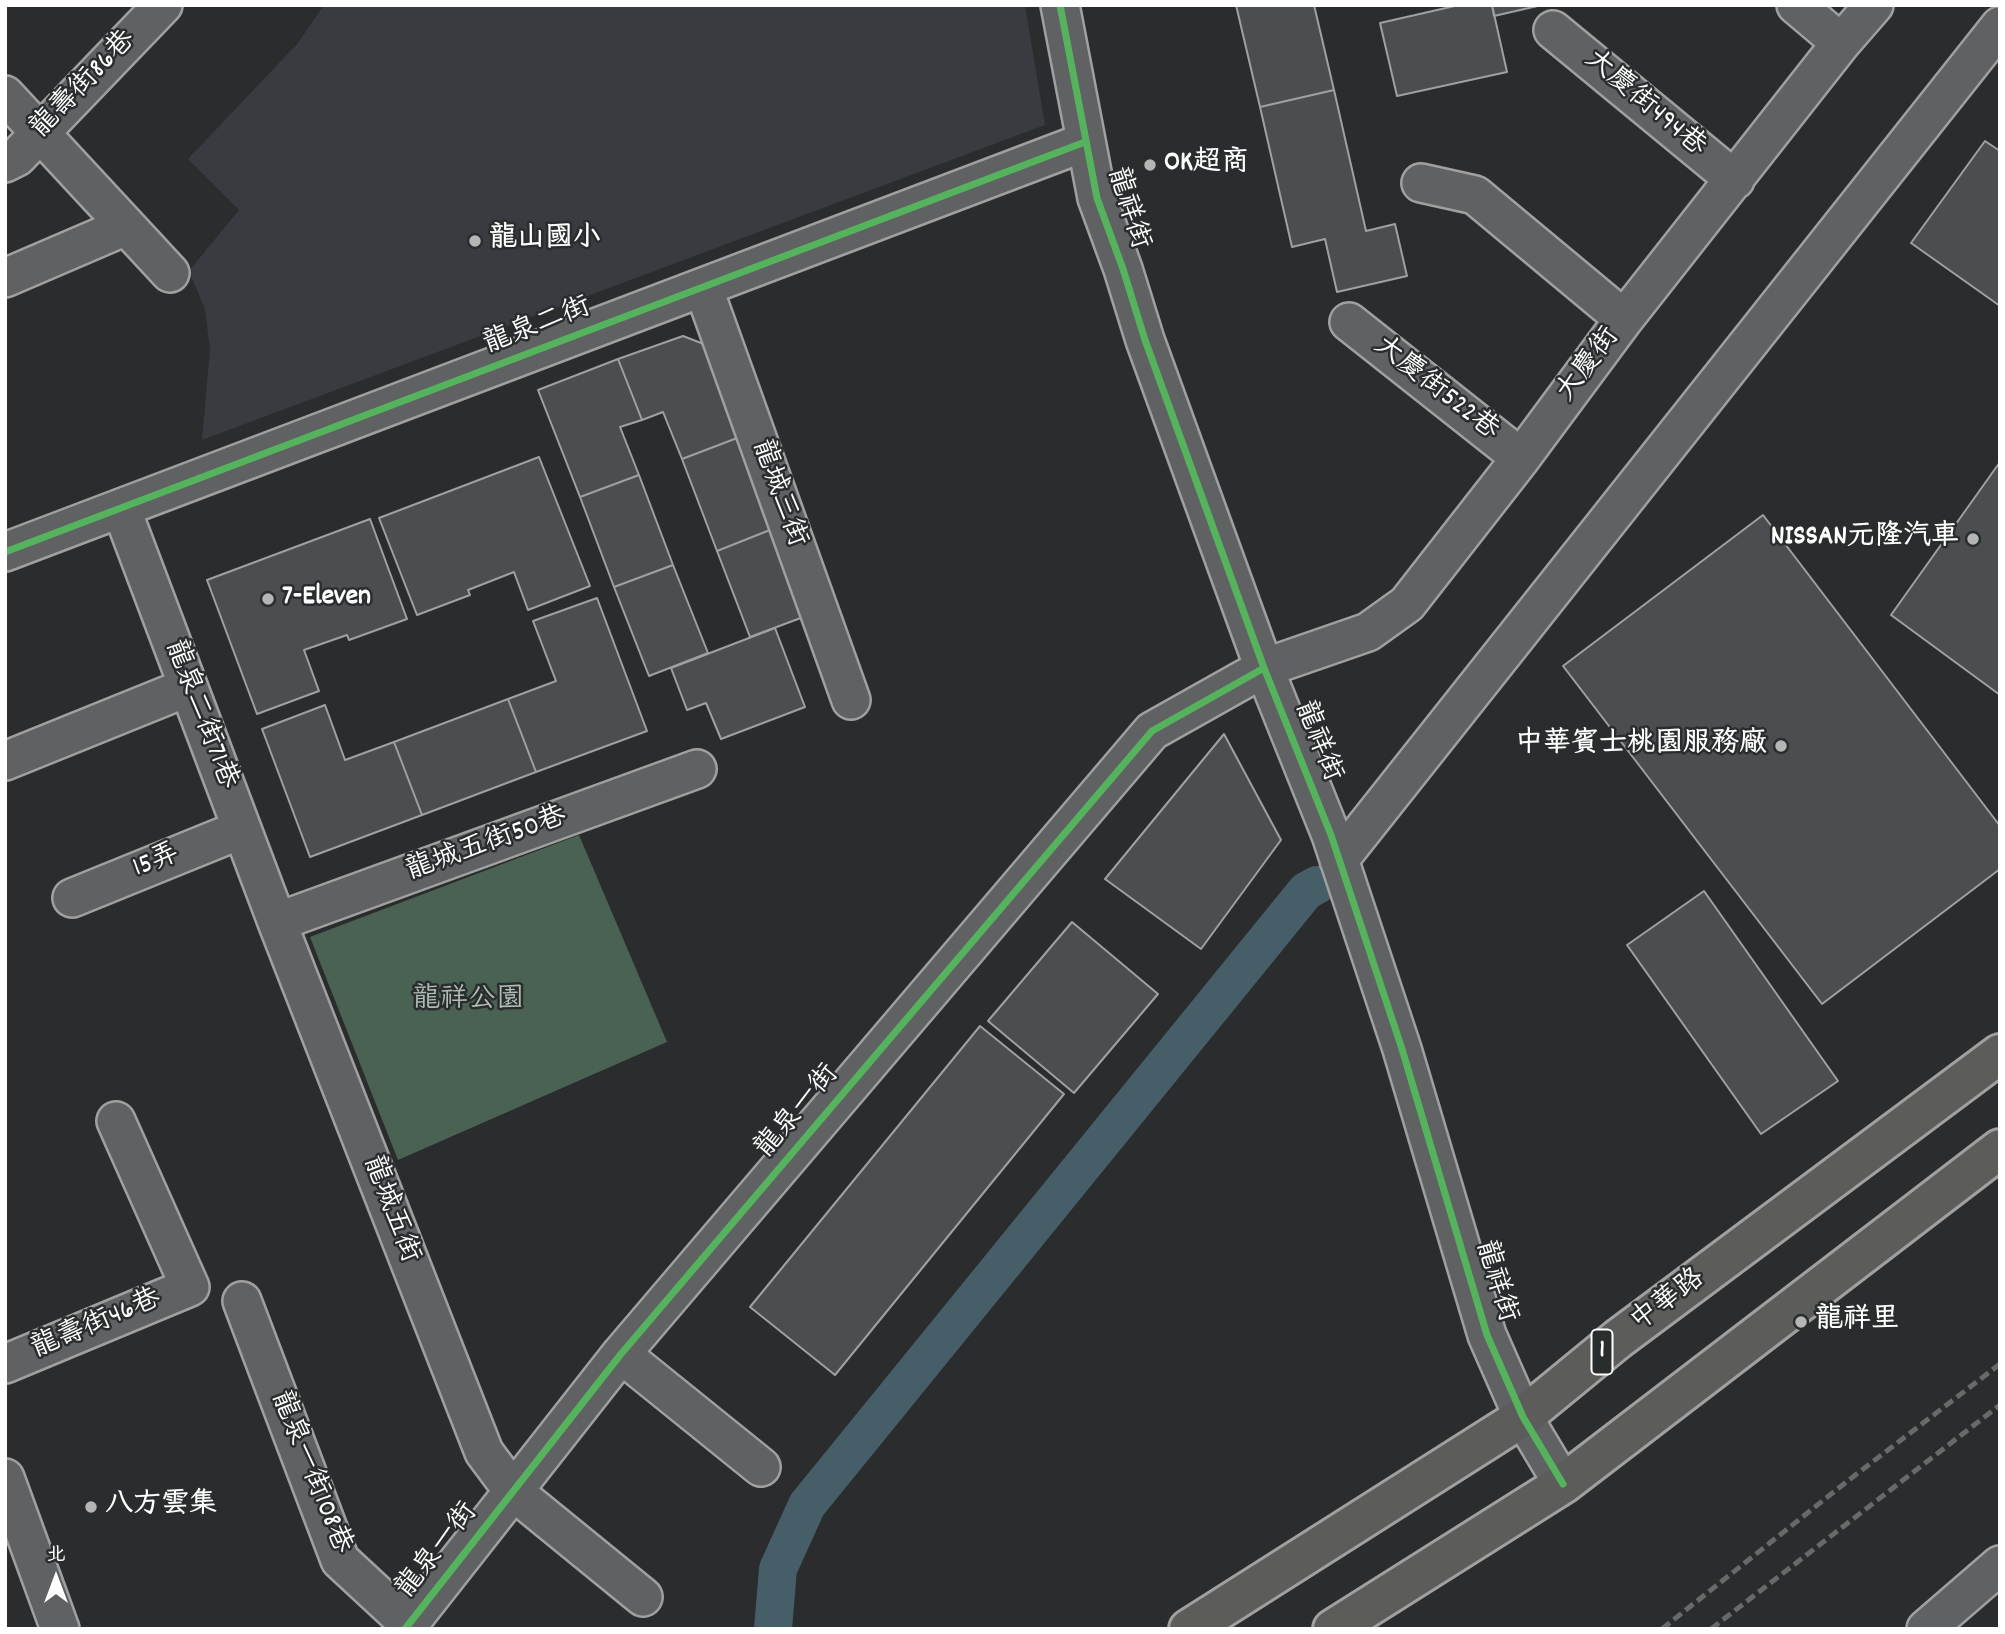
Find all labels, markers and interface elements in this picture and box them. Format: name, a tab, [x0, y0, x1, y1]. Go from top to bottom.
street label: 龍壽街86巷	[25, 25, 145, 147]
street label: 大慶街494巷	[1576, 45, 1712, 165]
place label: OK超商	[1164, 148, 1249, 182]
marker: OK超商	[1142, 157, 1158, 173]
street label: 龍祥街	[1097, 164, 1155, 254]
place label: 龍山國小	[489, 224, 601, 258]
marker: 龍山國小	[467, 233, 483, 249]
street label: 龍泉二街	[480, 292, 596, 364]
street label: 大慶街	[1551, 322, 1629, 410]
street label: 大慶街522巷	[1366, 331, 1504, 449]
street label: 龍城三街	[742, 436, 812, 552]
place label: NISSAN元隆汽車	[1771, 522, 1959, 556]
marker: NISSAN元隆汽車	[1965, 531, 1981, 547]
place label: 7-Eleven	[282, 582, 371, 616]
marker: 7-Eleven	[260, 591, 276, 607]
street label: 龍泉二街71巷	[155, 636, 243, 794]
street label: 龍祥街	[1285, 697, 1347, 787]
place label: 中華賓士桃園服務廠	[1515, 729, 1767, 763]
marker: 中華賓士桃園服務廠	[1773, 738, 1789, 754]
street label: 龍城五街50巷	[402, 801, 572, 891]
street label: 15弄	[129, 839, 185, 887]
park label: 龍祥公園	[412, 985, 524, 1019]
street label: 龍泉一街	[750, 1059, 848, 1167]
street label: 龍城五街	[353, 1152, 425, 1268]
street label: 龍祥街	[1466, 1237, 1522, 1327]
street label: 中華路	[1625, 1263, 1713, 1341]
street label: 龍壽街46巷	[27, 1284, 167, 1368]
place label: 龍祥里	[1815, 1305, 1899, 1339]
marker: 龍祥里	[1793, 1314, 1809, 1330]
road number: 1	[1592, 1330, 1612, 1374]
street label: 龍泉一街108巷	[261, 1387, 357, 1559]
place label: 八方雲集	[105, 1490, 217, 1524]
street label: 龍泉一街	[391, 1498, 487, 1606]
marker: 八方雲集	[83, 1499, 99, 1515]
north arrow	[21, 1543, 91, 1613]
text: 北	[46, 1543, 66, 1570]

